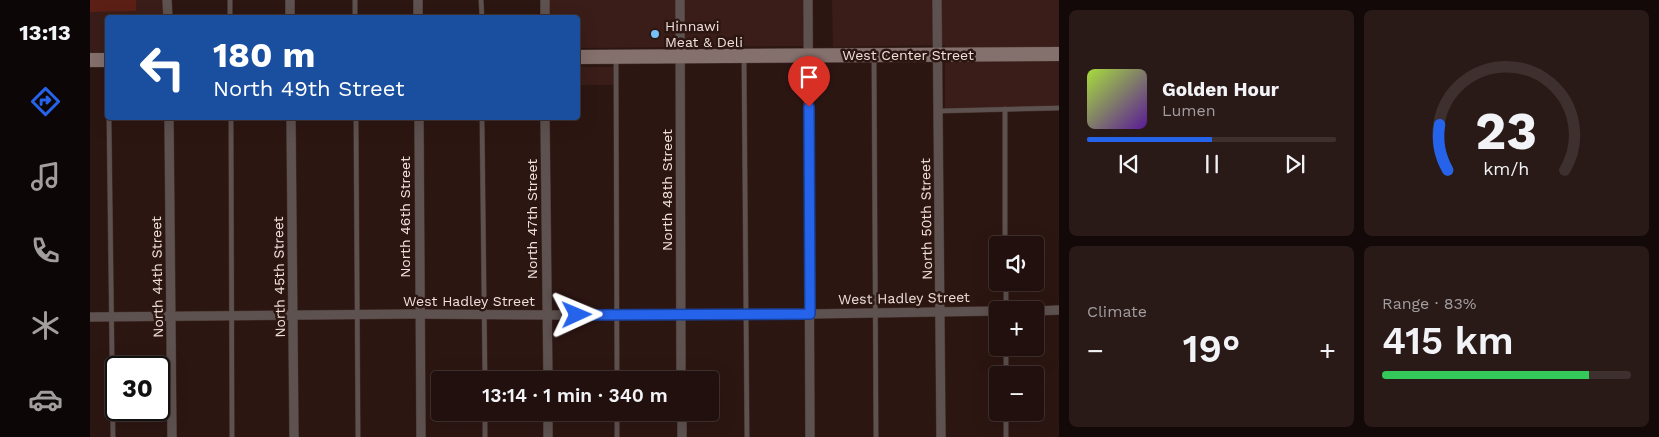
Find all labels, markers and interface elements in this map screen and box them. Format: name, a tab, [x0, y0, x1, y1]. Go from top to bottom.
place label: Hinnawi Meat & Deli	[665, 18, 743, 50]
text: 13:13	[19, 20, 71, 45]
marker: Hinnawi Meat & Deli	[649, 28, 661, 40]
text: 180 m	[213, 34, 316, 76]
icon: left	[130, 35, 195, 100]
street label: West Center Street	[842, 47, 974, 63]
pin	[788, 56, 830, 107]
icon: arrive	[795, 63, 823, 91]
text: North 49th Street	[213, 76, 404, 101]
text: Golden Hour	[1162, 78, 1279, 101]
icon: directions	[28, 84, 63, 119]
text: Lumen	[1162, 101, 1216, 120]
text: 23	[1476, 101, 1537, 162]
street label: North 48th Street	[659, 129, 675, 251]
icon: previous	[1115, 150, 1143, 178]
icon: pause	[1198, 150, 1226, 178]
icon: next	[1281, 150, 1309, 178]
street label: North 46th Street	[397, 156, 413, 278]
street label: North 50th Street	[917, 158, 935, 280]
text: km/h	[1483, 158, 1530, 179]
icon: music	[28, 159, 63, 194]
street label: North 47th Street	[524, 159, 540, 279]
street label: North 44th Street	[148, 216, 166, 338]
street label: North 45th Street	[270, 216, 288, 338]
icon: phone	[28, 233, 63, 268]
map controls	[989, 236, 1044, 421]
button: sound	[989, 236, 1044, 291]
position arrow	[550, 288, 602, 340]
street label: West Hadley Street	[838, 289, 970, 307]
street label: West Hadley Street	[403, 293, 535, 309]
text: Range · 83%	[1382, 294, 1476, 313]
button: +	[989, 301, 1044, 356]
text: Climate	[1087, 302, 1147, 321]
icon: climate	[28, 308, 63, 343]
text: 415 km	[1382, 319, 1514, 363]
text: 19°	[1183, 327, 1240, 371]
text: −	[1087, 334, 1104, 367]
text: +	[1319, 334, 1336, 367]
speed limit sign: 30	[105, 356, 170, 421]
button: −	[989, 366, 1044, 421]
icon: car	[28, 382, 63, 417]
text: 13:14 · 1 min · 340 m	[482, 384, 668, 407]

